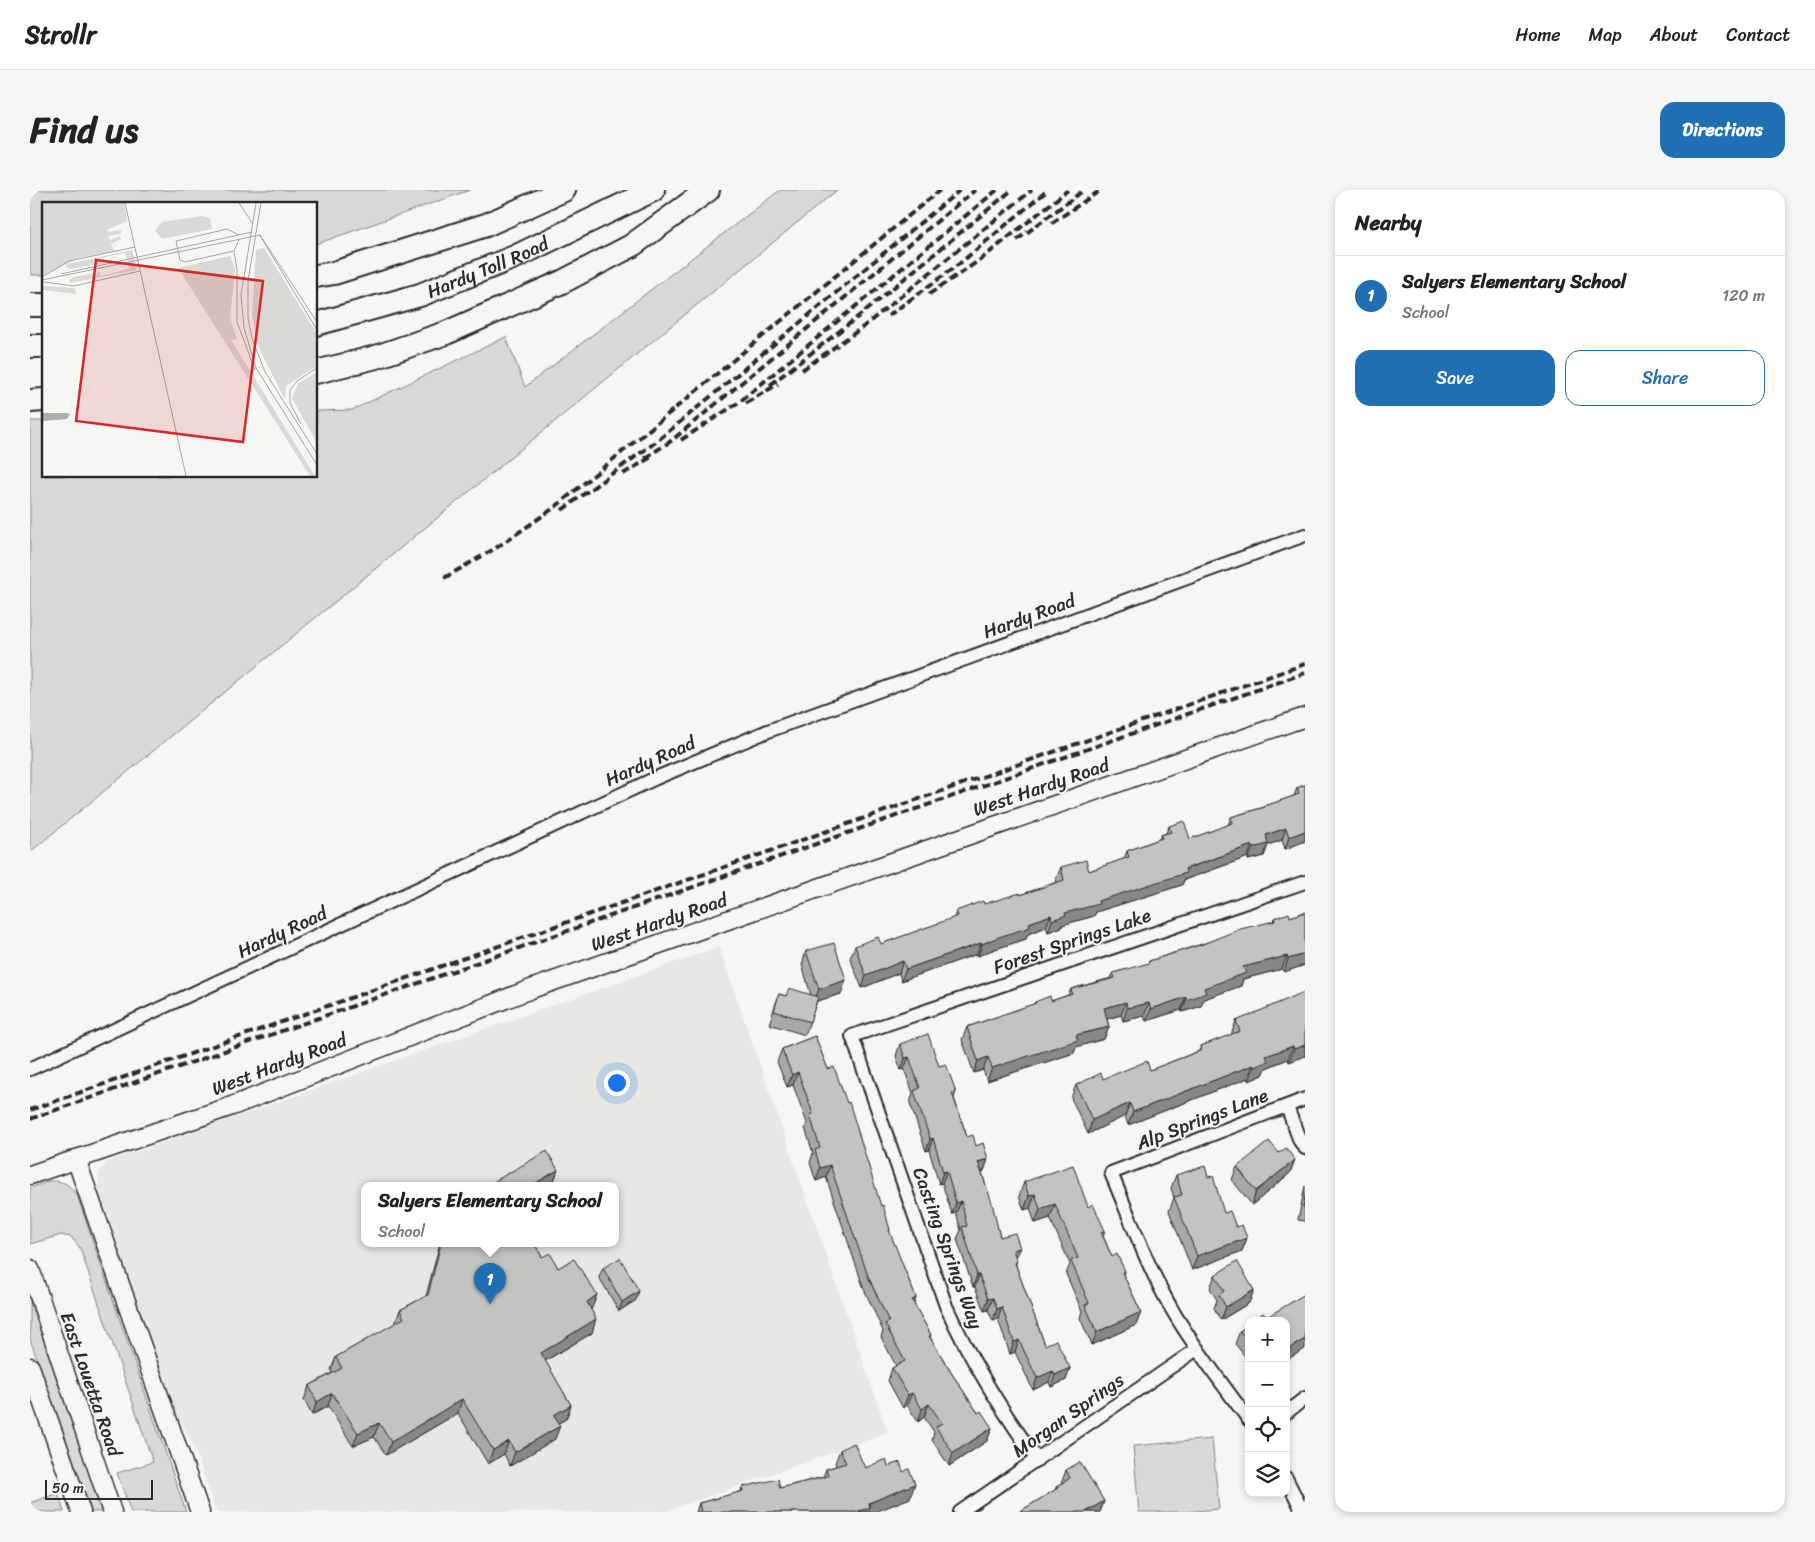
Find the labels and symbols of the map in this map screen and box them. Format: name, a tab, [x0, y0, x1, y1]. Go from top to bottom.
inset map	[42, 202, 318, 478]
street label: Hardy Toll Road	[421, 226, 556, 307]
street label: Hardy Road	[978, 583, 1082, 648]
street label: Hardy Road	[599, 726, 702, 796]
street label: West Hardy Road	[968, 748, 1116, 826]
street label: West Hardy Road	[586, 883, 734, 961]
street label: Hardy Road	[231, 896, 334, 967]
street label: Forest Springs Lake	[989, 899, 1155, 983]
street label: West Hardy Road	[207, 1022, 353, 1105]
your location	[604, 1070, 630, 1096]
street label: Alp Springs Lane	[1130, 1079, 1273, 1160]
street label: Casting Springs Way	[903, 1162, 993, 1334]
pin: 1	[474, 1263, 506, 1304]
street label: East Louetta Road	[51, 1307, 132, 1463]
street label: Morgan Springs	[1005, 1364, 1131, 1466]
scale bar	[45, 1477, 152, 1500]

